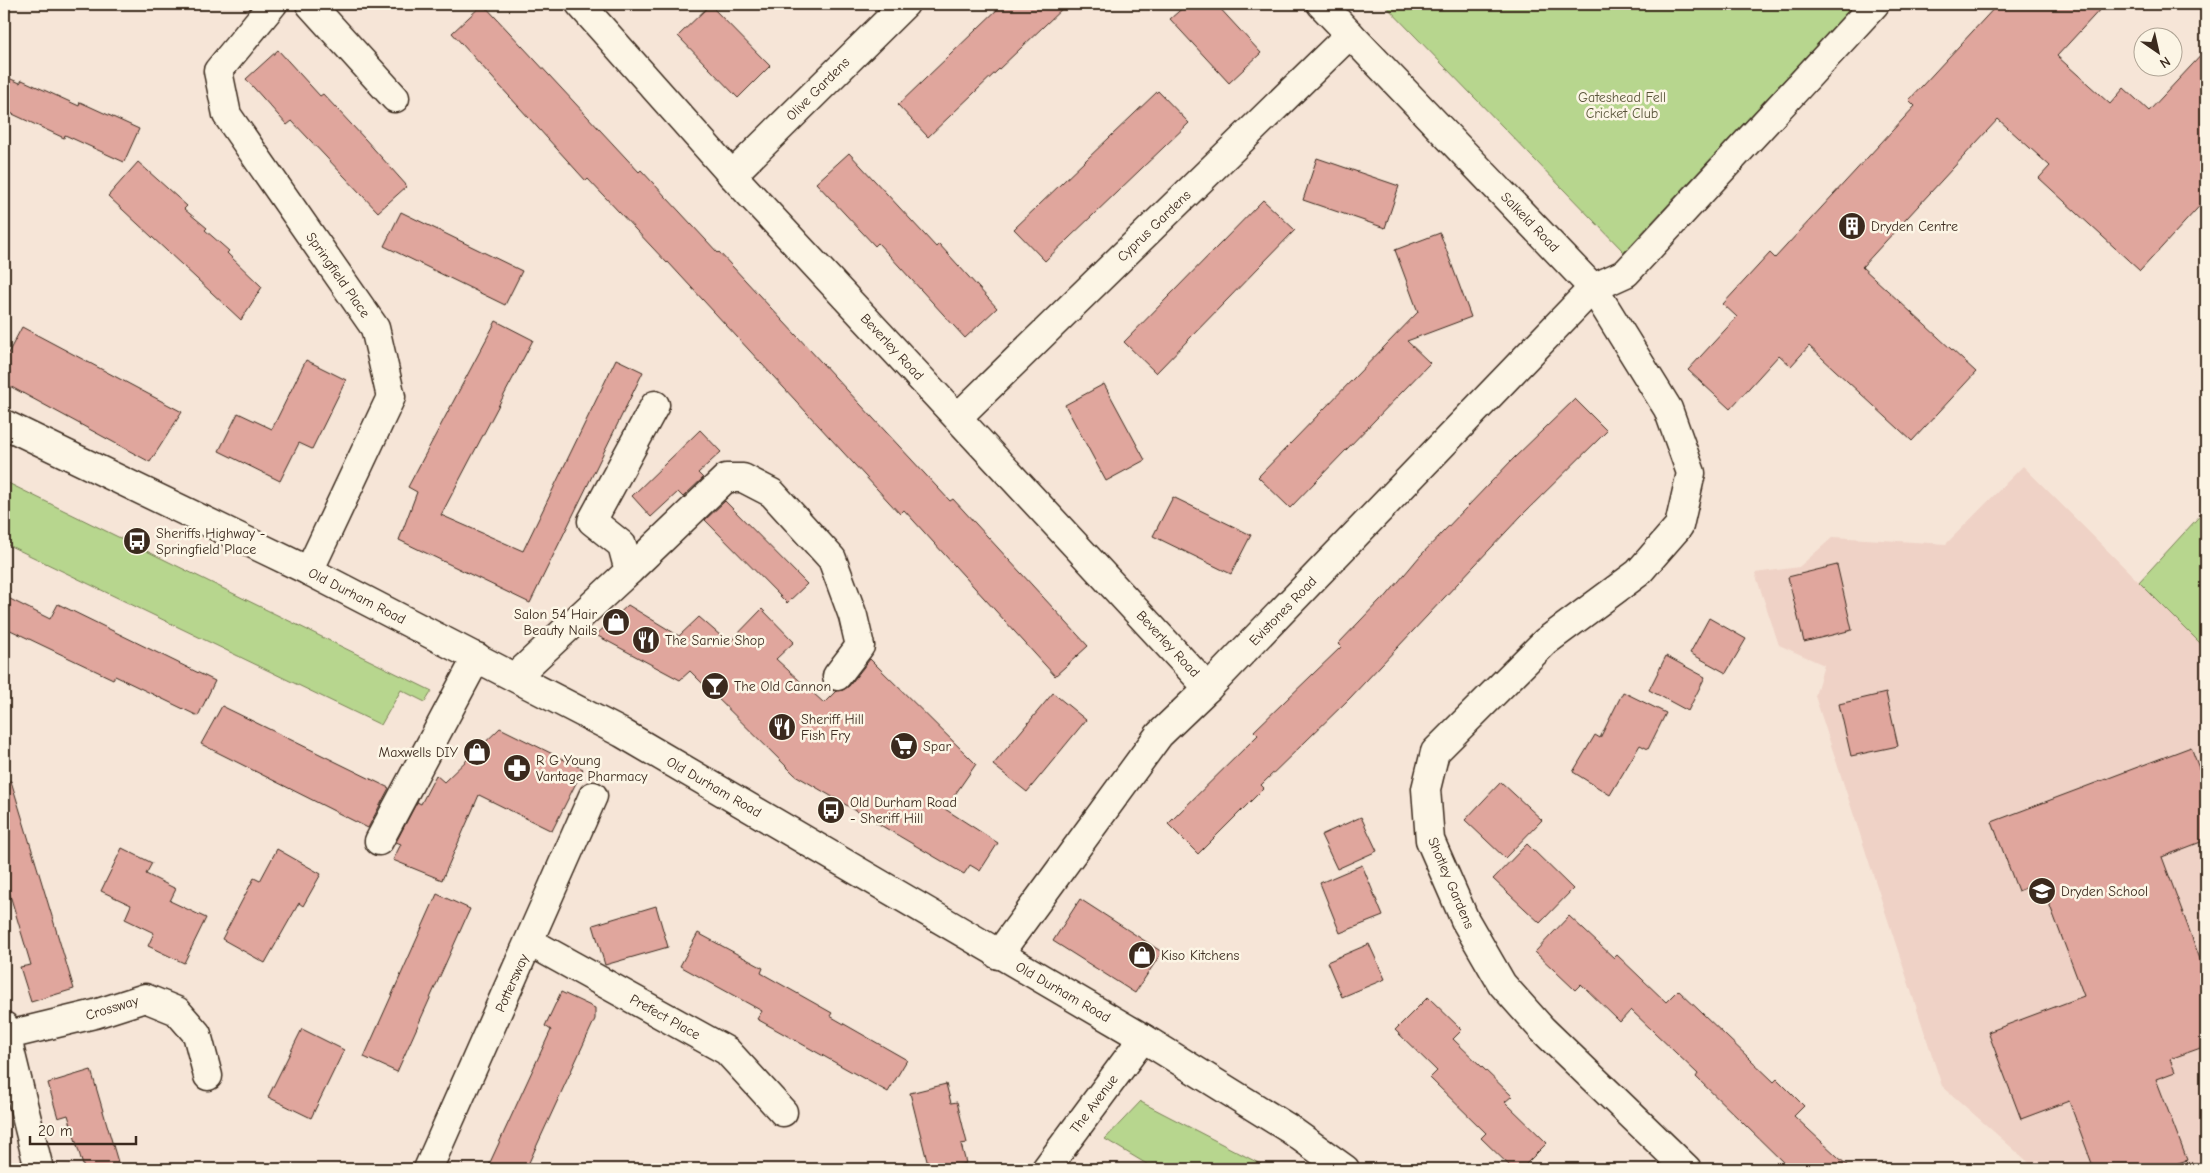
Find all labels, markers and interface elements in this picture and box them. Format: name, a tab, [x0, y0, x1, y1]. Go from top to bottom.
north arrow	[2132, 28, 2182, 78]
text: N	[2156, 53, 2174, 72]
street label: Olive Gardens	[783, 54, 853, 124]
park label: Gateshead Fell Cricket Club	[1578, 89, 1666, 122]
street label: Cyprus Gardens	[1114, 186, 1195, 265]
street label: Salkeld Road	[1497, 188, 1563, 256]
building icon: Dryden Centre	[1837, 211, 1867, 241]
place label: Dryden Centre	[1871, 218, 1958, 235]
street label: Springfield Place	[302, 229, 374, 321]
street label: Beverley Road	[857, 310, 927, 384]
place label: Sheriffs Highway - Springfield Place	[156, 525, 265, 558]
bus stop icon: Sheriffs Highway - Springfield Place	[122, 526, 152, 556]
street label: Old Durham Road	[306, 564, 408, 628]
street label: Evistones Road	[1246, 573, 1320, 649]
place label: Salon 54 Hair Beauty Nails	[514, 606, 597, 639]
shop icon: Salon 54 Hair Beauty Nails	[601, 607, 631, 637]
street label: Beverley Road	[1133, 607, 1203, 681]
restaurant icon: The Sarnie Shop	[631, 625, 661, 655]
place label: The Sarnie Shop	[665, 632, 765, 649]
bar icon: The Old Cannon	[700, 671, 730, 701]
place label: The Old Cannon	[734, 678, 831, 695]
place label: Sheriff Hill Fish Fry	[801, 711, 864, 744]
restaurant icon: Sheriff Hill Fish Fry	[767, 712, 797, 742]
supermarket icon: Spar	[889, 731, 919, 761]
shop icon: Maxwells DIY	[462, 737, 492, 767]
place label: Spar	[923, 738, 951, 755]
place label: Maxwells DIY	[378, 744, 459, 761]
place label: R G Young Vantage Pharmacy	[536, 752, 648, 785]
pharmacy icon: R G Young Vantage Pharmacy	[502, 753, 532, 783]
street label: Old Durham Road	[663, 753, 765, 821]
place label: Old Durham Road - Sheriff Hill	[850, 794, 957, 827]
bus stop icon: Old Durham Road - Sheriff Hill	[816, 795, 846, 825]
street label: Shotley Gardens	[1424, 835, 1478, 932]
school or university icon: Dryden School	[2027, 876, 2057, 906]
place label: Dryden School	[2061, 883, 2148, 900]
shop icon: Kiso Kitchens	[1127, 940, 1157, 970]
place label: Kiso Kitchens	[1161, 947, 1240, 964]
street label: Pottersway	[492, 950, 533, 1015]
street label: Old Durham Road	[1012, 958, 1114, 1026]
street label: Prefect Place	[627, 991, 703, 1043]
street label: Crossway	[83, 992, 141, 1024]
street label: The Avenue	[1066, 1071, 1122, 1137]
scale bar	[30, 1113, 136, 1145]
text: 20 m	[38, 1122, 72, 1140]

